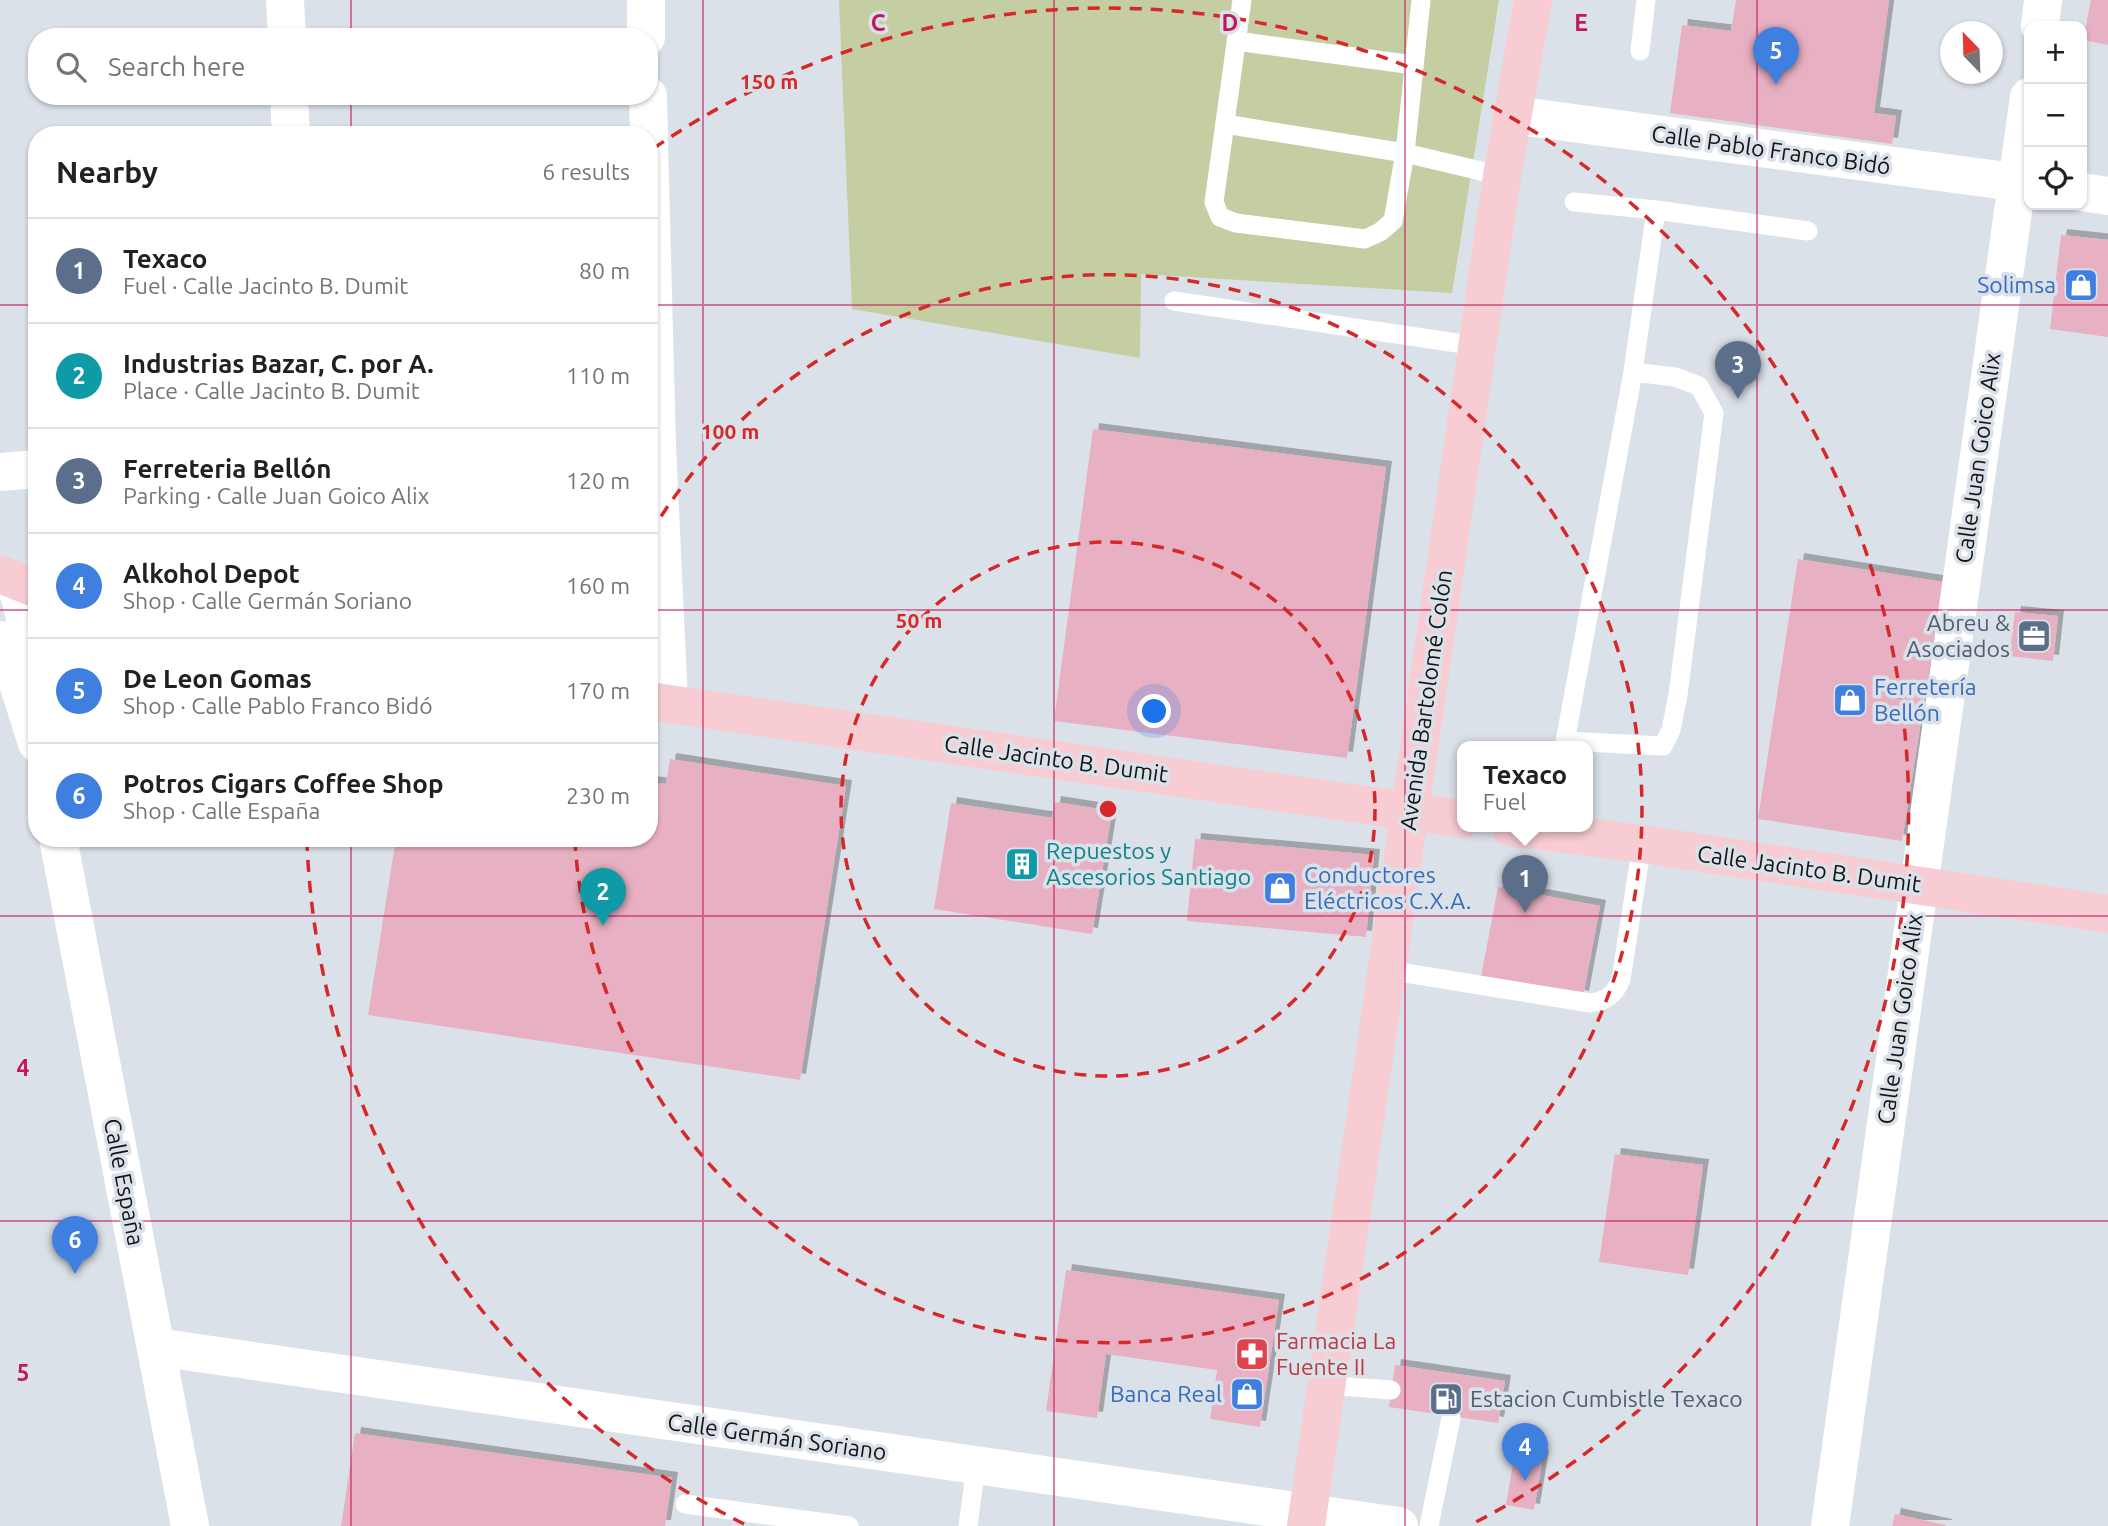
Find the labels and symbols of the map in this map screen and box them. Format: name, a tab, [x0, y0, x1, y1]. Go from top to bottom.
text: C	[871, 10, 886, 35]
text: D	[1222, 10, 1238, 35]
text: E	[1574, 10, 1588, 35]
north arrow	[1940, 21, 2003, 84]
pin: 5	[1753, 27, 1799, 85]
text: 150 m	[740, 69, 798, 93]
street label: Calle Pablo Franco Bidó	[1650, 120, 1892, 179]
shop icon: Solimsa	[2062, 266, 2100, 304]
place label: Solimsa	[1977, 272, 2056, 297]
pin: 3	[1715, 341, 1761, 399]
street label: Calle Juan Goico Alix	[1950, 351, 2005, 565]
text: 100 m	[701, 419, 759, 443]
street label: Avenida Bartolomé Colón	[1395, 568, 1456, 832]
text: 50 m	[896, 608, 942, 632]
place label: Abreu & Asociados	[1906, 610, 2010, 661]
office icon: Abreu & Asociados	[2015, 617, 2053, 655]
place label: Ferretería Bellón	[1874, 674, 1977, 725]
shop icon: Ferretería Bellón	[1831, 681, 1869, 719]
your location	[1137, 694, 1171, 728]
street label: Calle Jacinto B. Dumit	[943, 730, 1170, 787]
centre of rings	[1096, 797, 1120, 821]
place label: Repuestos y Ascesorios Santiago	[1046, 838, 1251, 889]
street label: Calle Jacinto B. Dumit	[1696, 840, 1923, 897]
building icon: Repuestos y Ascesorios Santiago	[1003, 845, 1041, 883]
pin: 1	[1502, 855, 1548, 913]
place label: Conductores Eléctricos C.X.A.	[1304, 862, 1472, 913]
pin: 2	[580, 868, 626, 926]
shop icon: Conductores Eléctricos C.X.A.	[1261, 869, 1299, 907]
street label: Calle Juan Goico Alix	[1872, 912, 1927, 1126]
text: 4	[17, 1055, 30, 1080]
street label: Calle España	[100, 1116, 149, 1248]
pin: 6	[52, 1216, 98, 1274]
place label: Farmacia La Fuente II	[1276, 1328, 1396, 1379]
pharmacy icon: Farmacia La Fuente II	[1233, 1335, 1271, 1373]
text: 5	[17, 1360, 29, 1385]
shop icon: Banca Real	[1228, 1375, 1266, 1413]
fuel station icon: Estacion Cumbistle Texaco	[1427, 1380, 1465, 1418]
place label: Banca Real	[1110, 1381, 1222, 1406]
place label: Estacion Cumbistle Texaco	[1470, 1386, 1743, 1411]
street label: Calle Germán Soriano	[666, 1409, 888, 1464]
pin: 4	[1502, 1423, 1548, 1481]

